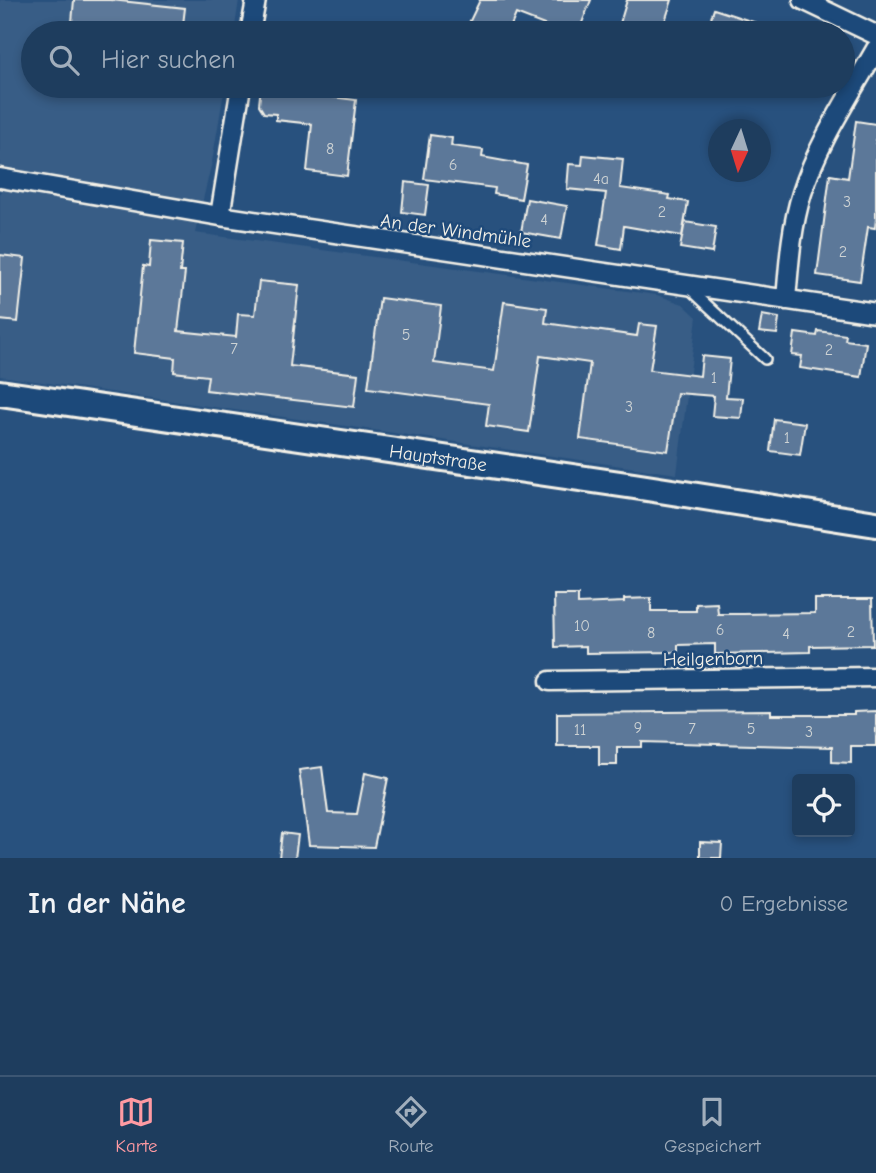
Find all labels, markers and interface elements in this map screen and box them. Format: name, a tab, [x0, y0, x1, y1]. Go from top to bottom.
search box	[21, 21, 855, 98]
icon: search	[45, 41, 83, 79]
text: Hier suchen	[101, 45, 236, 75]
north arrow	[708, 119, 771, 182]
house number: 8	[326, 140, 334, 158]
house number: 6	[449, 156, 457, 174]
house number: 4a	[593, 170, 609, 188]
house number: 3	[843, 193, 851, 211]
house number: 2	[658, 203, 666, 221]
street label: An der Windmühle	[379, 210, 533, 252]
house number: 4	[540, 211, 548, 229]
house number: 2	[839, 243, 847, 261]
house number: 5	[402, 326, 410, 344]
house number: 7	[230, 340, 238, 358]
house number: 2	[825, 341, 833, 359]
house number: 1	[711, 369, 717, 387]
house number: 3	[625, 398, 633, 416]
house number: 1	[784, 429, 790, 447]
street label: Hauptstraße	[388, 440, 488, 476]
house number: 10	[574, 617, 590, 635]
house number: 6	[716, 621, 724, 639]
house number: 2	[847, 623, 855, 641]
house number: 8	[647, 624, 655, 642]
house number: 4	[782, 625, 790, 643]
street label: Heilgenborn	[663, 647, 763, 671]
house number: 9	[634, 719, 642, 737]
house number: 7	[688, 720, 696, 738]
house number: 5	[747, 720, 755, 738]
house number: 11	[574, 721, 586, 739]
house number: 3	[805, 723, 813, 741]
map controls	[792, 774, 855, 837]
button: locate	[792, 774, 855, 837]
text: In der Nähe	[28, 886, 186, 921]
text: 0 Ergebnisse	[719, 890, 848, 917]
tab: Karte	[115, 1093, 158, 1157]
tab: Route	[388, 1093, 433, 1157]
tab: Gespeichert	[664, 1093, 761, 1157]

